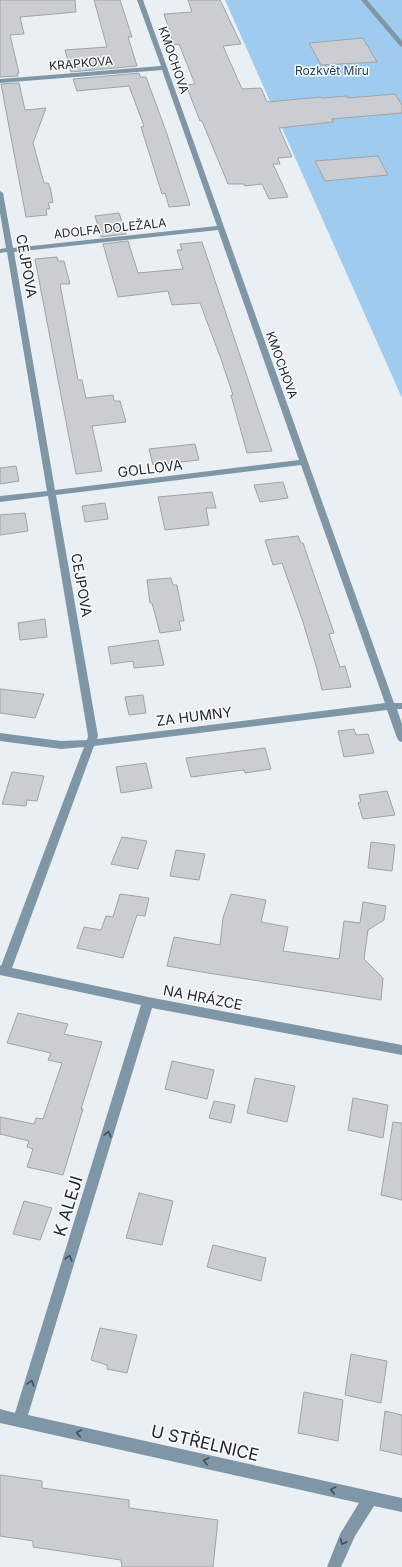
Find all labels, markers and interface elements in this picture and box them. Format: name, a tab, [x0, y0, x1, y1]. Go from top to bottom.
street label: KMOCHOVA	[155, 24, 193, 96]
street label: KRAPKOVA	[49, 53, 113, 73]
park label: Rozkvět Míru	[295, 63, 369, 78]
street label: ADOLFA DOLEŽALA	[53, 215, 167, 241]
street label: CEJPOVA	[13, 233, 41, 299]
street label: KMOCHOVA	[263, 329, 301, 401]
street label: GOLLOVA	[117, 456, 184, 480]
street label: CEJPOVA	[68, 552, 96, 618]
street label: ZA HUMNY	[155, 703, 233, 729]
street label: NA HRÁZCE	[162, 981, 244, 1013]
one-way arrow	[103, 1131, 112, 1138]
street label: K ALEJI	[49, 1173, 87, 1239]
one-way arrow	[65, 1255, 73, 1262]
one-way arrow	[26, 1379, 35, 1386]
street label: U STŘELNICE	[149, 1420, 261, 1465]
one-way arrow	[76, 1430, 82, 1438]
one-way arrow	[203, 1458, 209, 1466]
one-way arrow	[330, 1486, 336, 1494]
one-way arrow	[340, 1538, 348, 1546]

